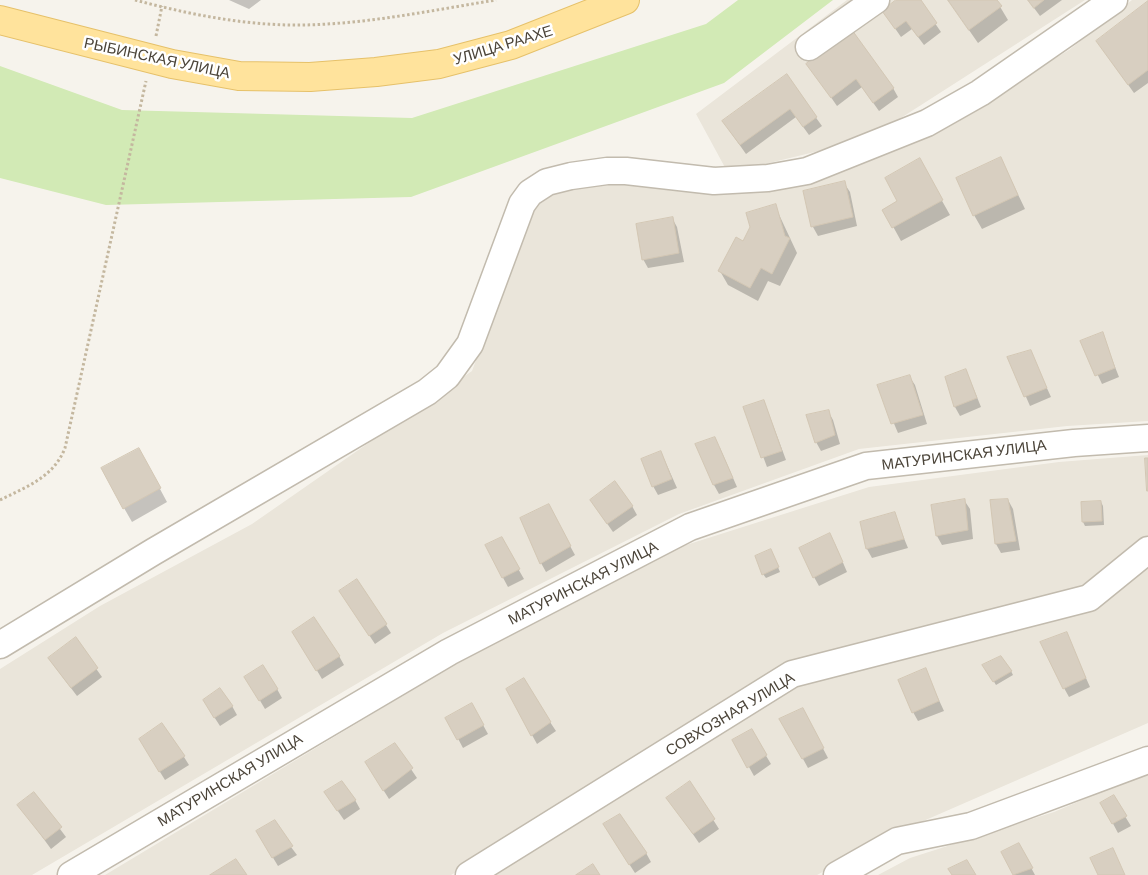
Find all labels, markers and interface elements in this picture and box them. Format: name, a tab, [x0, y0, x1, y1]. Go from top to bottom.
street label: УЛИЦА РААХЕ	[451, 21, 555, 69]
street label: РЫБИНСКАЯ УЛИЦА	[82, 34, 232, 82]
street label: МАТУРИНСКАЯ УЛИЦА	[881, 436, 1047, 474]
street label: МАТУРИНСКАЯ УЛИЦА	[505, 537, 661, 629]
street label: СОВХОЗНАЯ УЛИЦА	[662, 668, 798, 760]
street label: МАТУРИНСКАЯ УЛИЦА	[154, 730, 306, 830]

